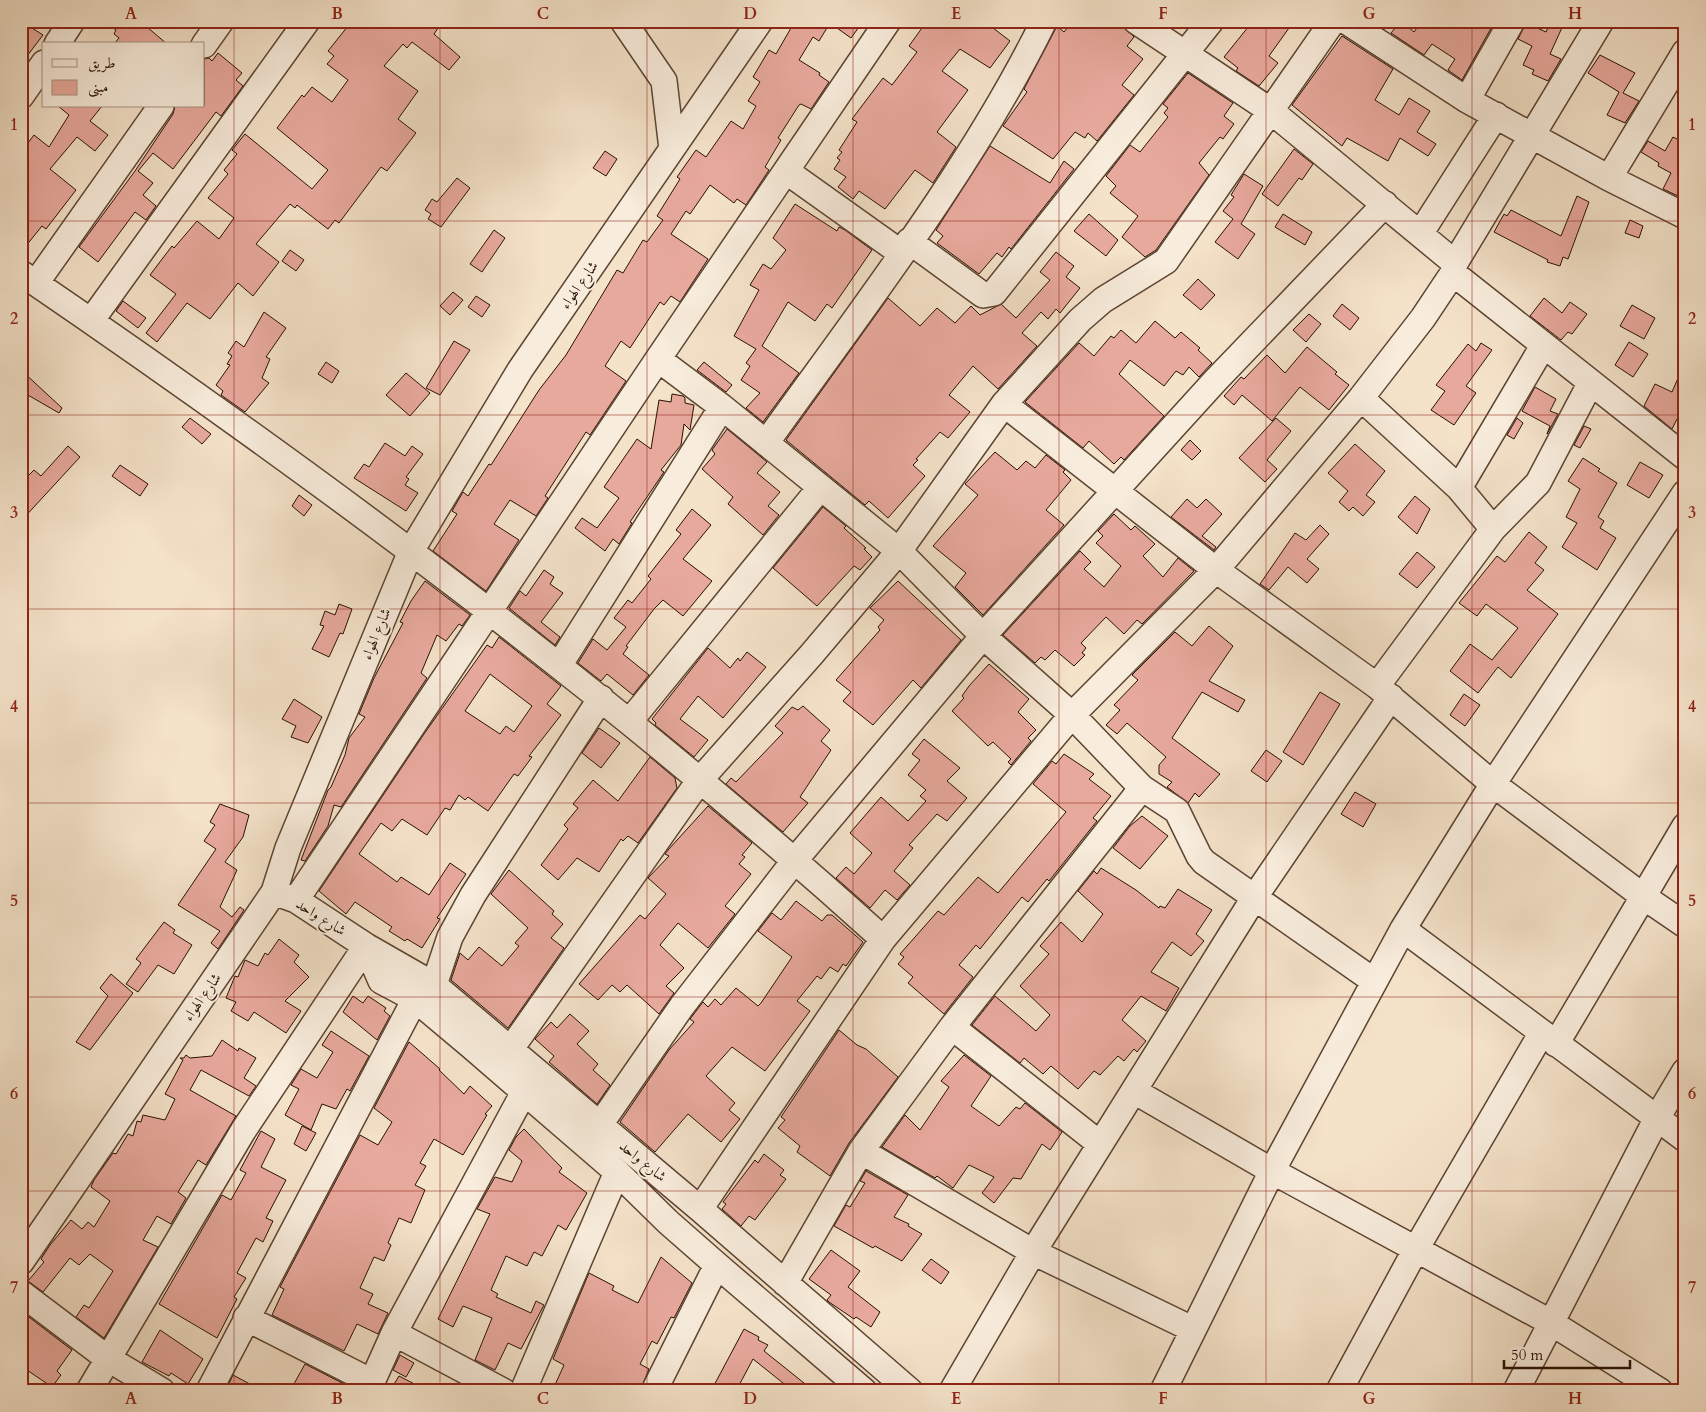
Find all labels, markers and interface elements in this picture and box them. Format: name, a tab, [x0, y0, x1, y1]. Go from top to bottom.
text: A	[125, 3, 137, 25]
text: B	[331, 3, 343, 25]
text: C	[537, 3, 549, 25]
text: D	[743, 3, 757, 25]
text: E	[951, 3, 961, 25]
text: F	[1158, 3, 1168, 25]
text: G	[1362, 3, 1376, 25]
text: H	[1568, 3, 1582, 25]
legend	[42, 42, 205, 108]
text: طريق	[88, 53, 115, 73]
text: مبنى	[88, 77, 108, 98]
text: 1	[10, 114, 18, 136]
text: 1	[1688, 114, 1696, 136]
street label: شارع الهواء	[555, 257, 605, 315]
text: 2	[10, 308, 18, 330]
text: 2	[1688, 308, 1696, 330]
text: 3	[10, 502, 18, 524]
text: 3	[1688, 502, 1696, 524]
street label: شارع الهواء	[357, 605, 398, 664]
text: 4	[10, 696, 18, 718]
text: 4	[1688, 696, 1696, 718]
text: 5	[10, 890, 18, 912]
text: 5	[1688, 890, 1696, 912]
street label: شارع واحد	[291, 894, 350, 943]
street label: شارع الهواء	[178, 969, 228, 1027]
text: 6	[10, 1083, 18, 1105]
text: 6	[1688, 1083, 1696, 1105]
street label: شارع واحد	[613, 1136, 671, 1189]
text: 7	[10, 1277, 18, 1299]
text: 7	[1688, 1277, 1696, 1299]
scale bar	[1504, 1337, 1630, 1369]
text: 50 m	[1511, 1345, 1543, 1365]
text: A	[125, 1388, 137, 1410]
text: B	[331, 1388, 343, 1410]
text: C	[537, 1388, 549, 1410]
text: D	[743, 1388, 757, 1410]
text: E	[951, 1388, 961, 1410]
text: F	[1158, 1388, 1168, 1410]
text: G	[1362, 1388, 1376, 1410]
text: H	[1568, 1388, 1582, 1410]

